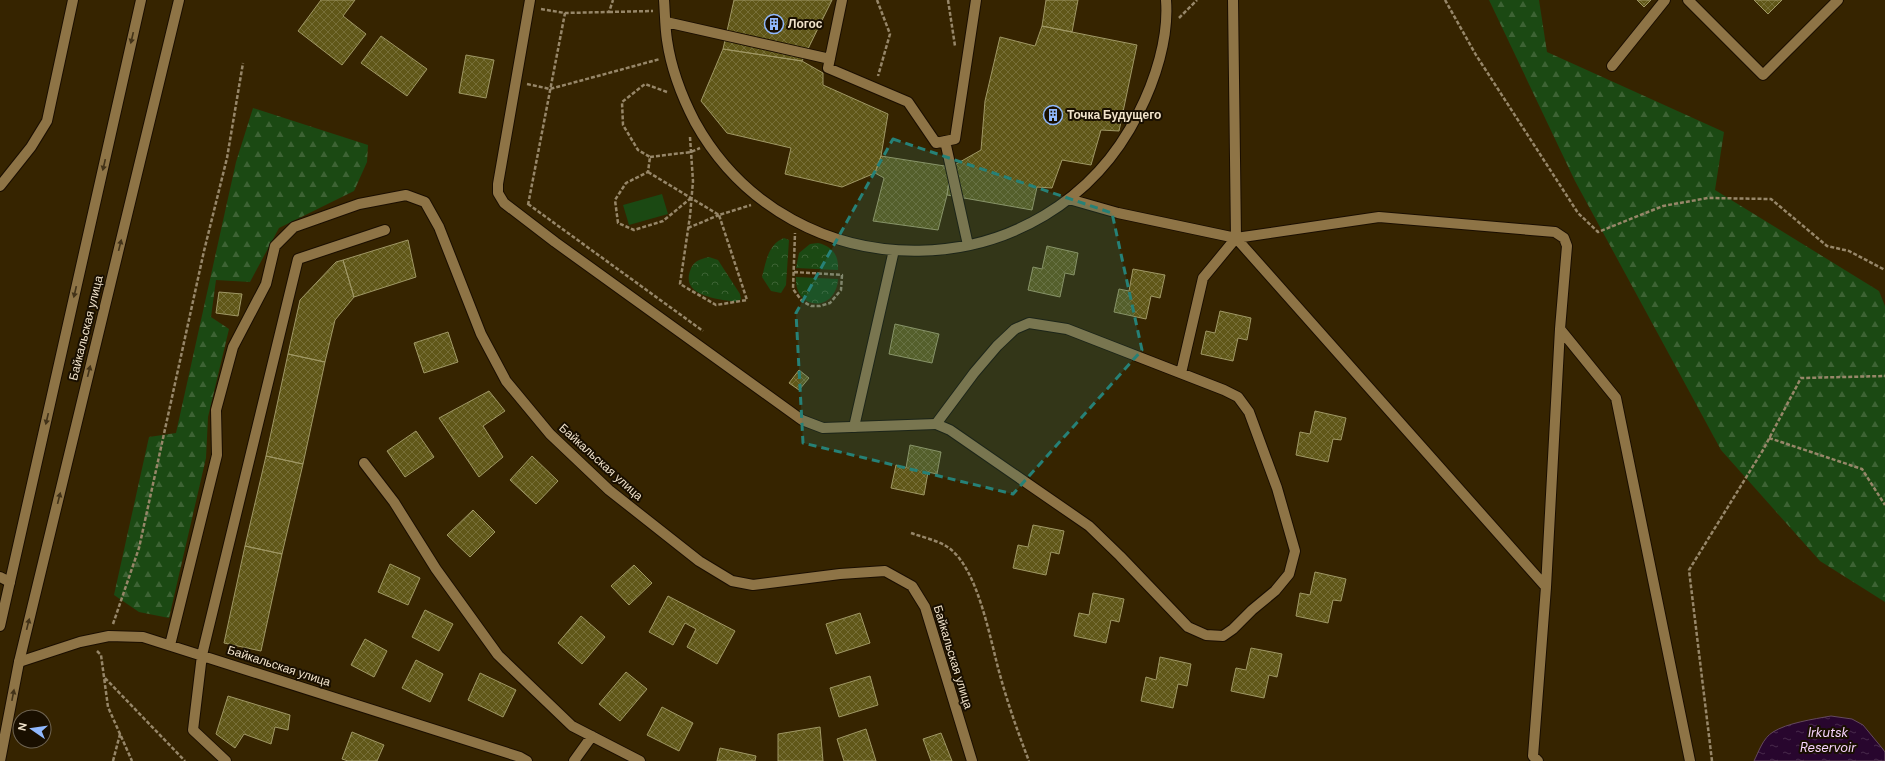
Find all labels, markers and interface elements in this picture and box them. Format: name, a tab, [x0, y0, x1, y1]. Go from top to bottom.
building icon: Логос	[763, 13, 785, 35]
place label: Логос	[788, 16, 823, 32]
one-way arrow	[129, 32, 135, 44]
building icon: Точка Будущего	[1042, 104, 1064, 126]
place label: Точка Будущего	[1067, 107, 1161, 123]
one-way arrow	[100, 159, 106, 171]
one-way arrow	[117, 239, 123, 251]
street label: Байкальская улица	[65, 274, 107, 382]
one-way arrow	[72, 286, 78, 298]
one-way arrow	[87, 365, 93, 378]
one-way arrow	[43, 412, 49, 425]
street label: Байкальская улица	[556, 420, 647, 504]
one-way arrow	[56, 492, 62, 504]
street label: Байкальская улица	[930, 603, 976, 711]
one-way arrow	[26, 618, 32, 630]
street label: Байкальская улица	[225, 642, 333, 690]
one-way arrow	[10, 689, 16, 701]
north arrow	[12, 709, 52, 749]
text: N	[15, 721, 30, 732]
water label: Irkutsk Reservoir	[1800, 724, 1857, 756]

